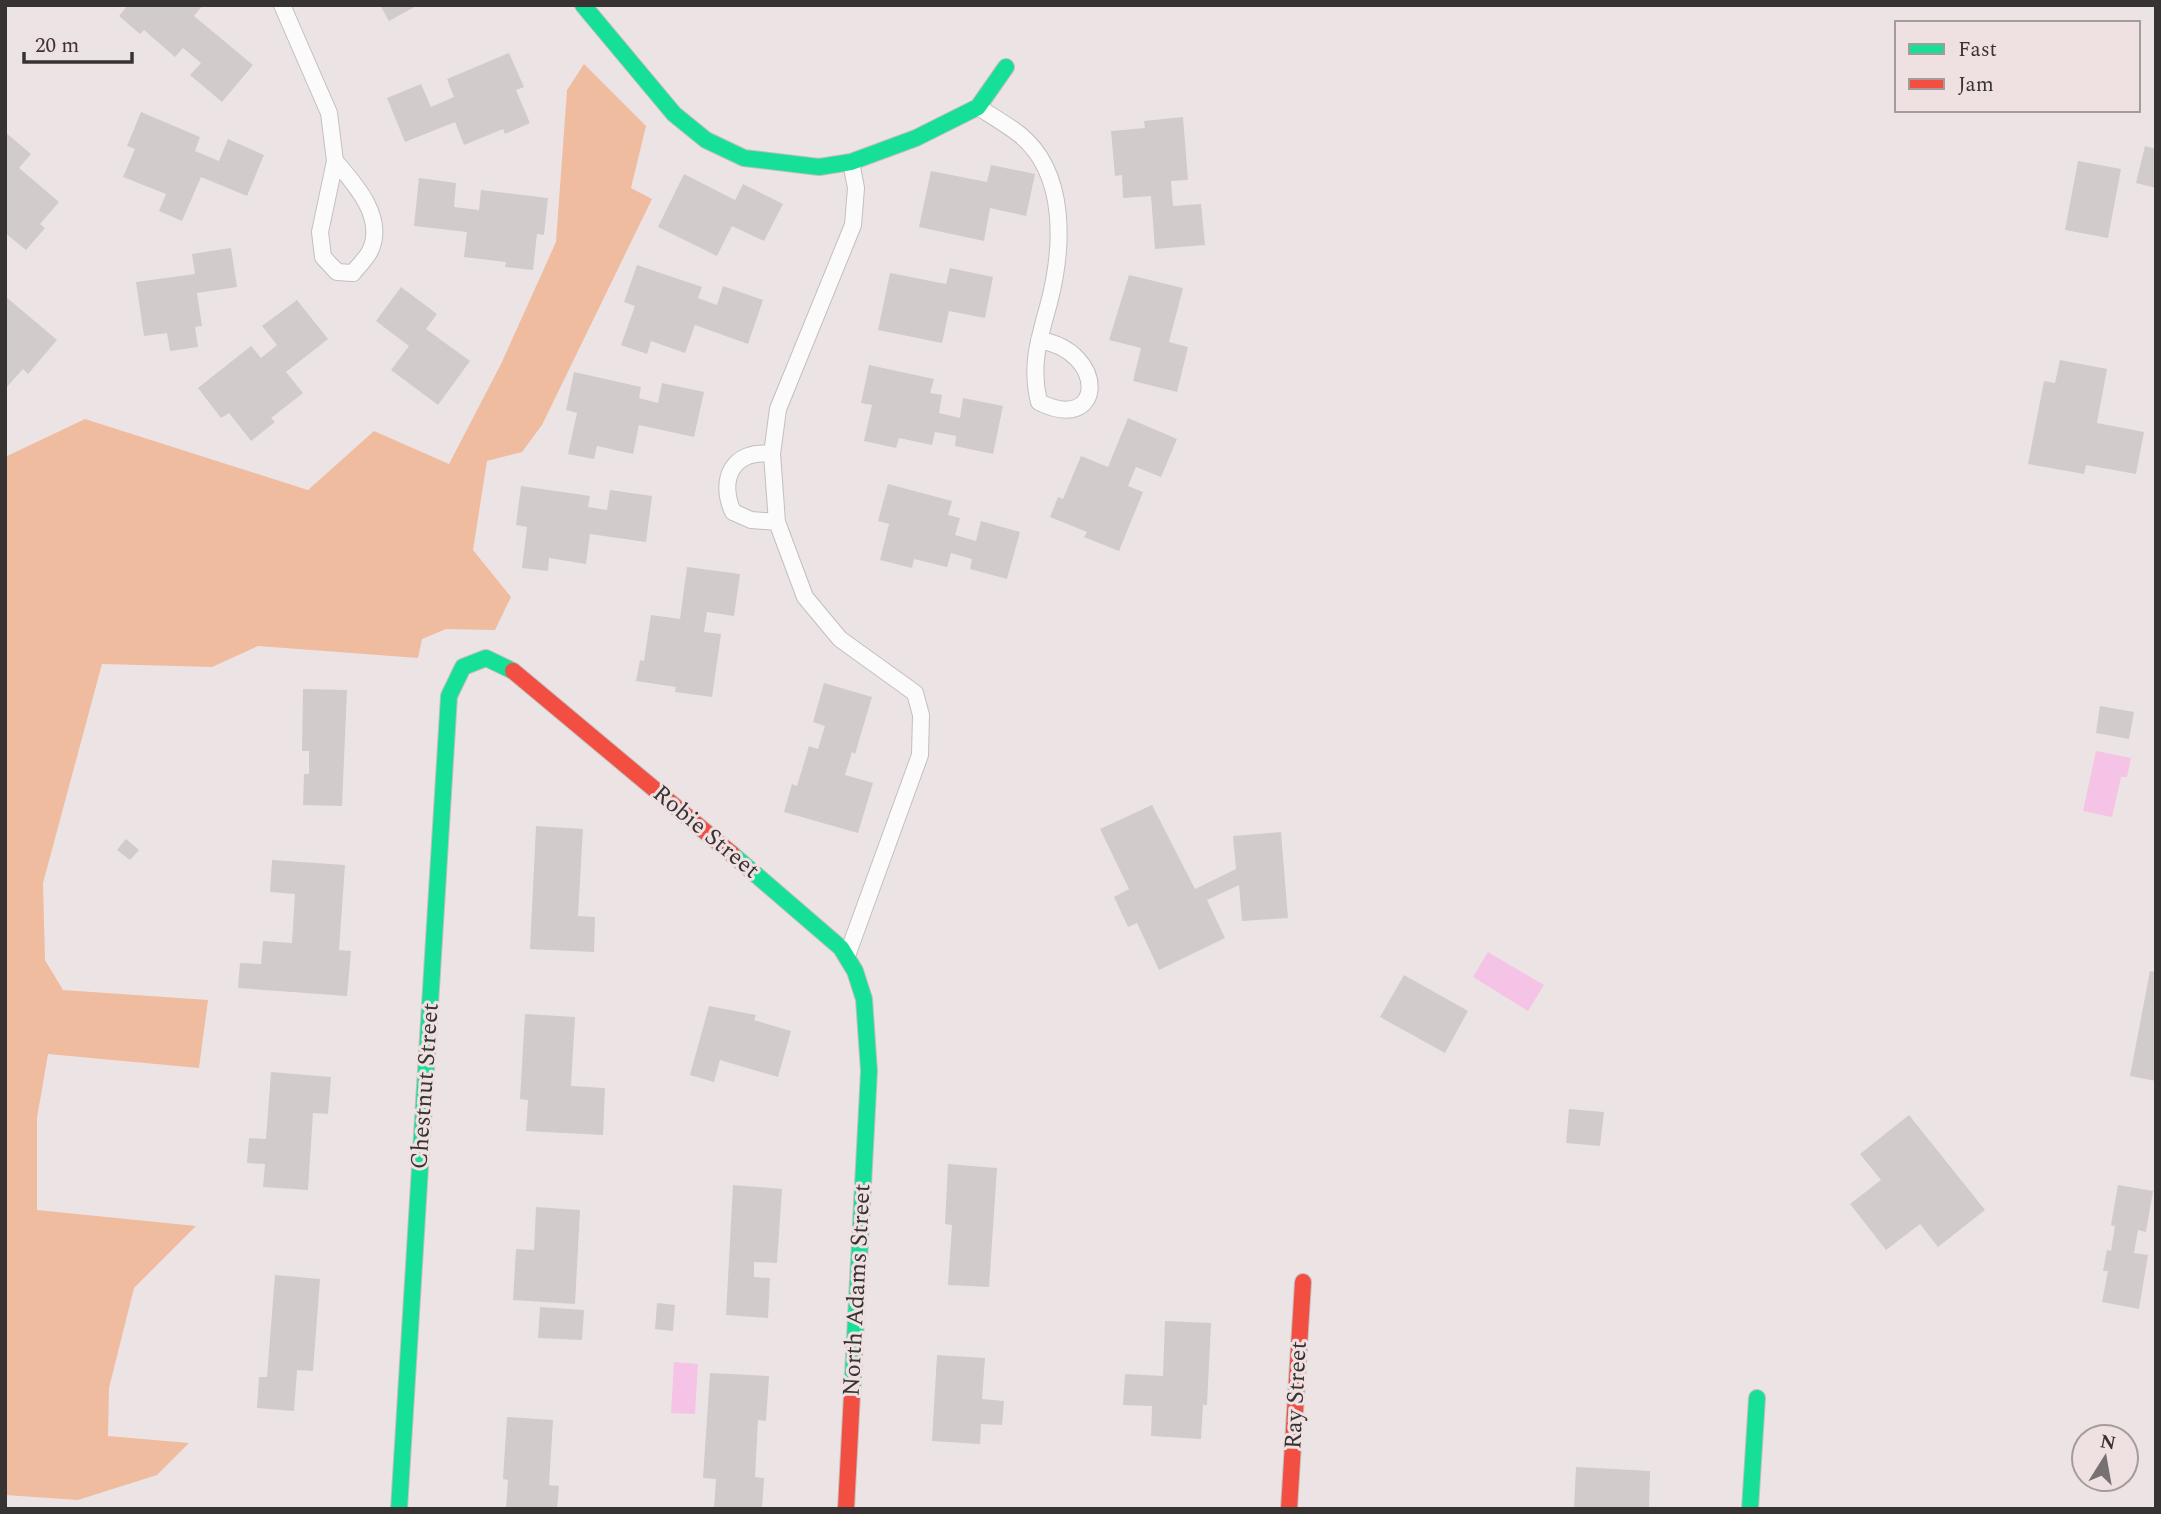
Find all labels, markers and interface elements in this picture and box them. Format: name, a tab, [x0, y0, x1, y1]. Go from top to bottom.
scale bar	[24, 21, 133, 65]
legend	[1895, 21, 2140, 112]
text: 20 m	[35, 30, 79, 62]
text: Fast	[1958, 34, 1997, 66]
text: Jam	[1958, 69, 1994, 101]
street label: Robie Street	[645, 776, 767, 888]
street label: Chestnut Street	[401, 1002, 449, 1170]
street label: North Adams Street	[833, 1183, 881, 1397]
street label: Ray Street	[1275, 1340, 1317, 1450]
north arrow	[2070, 1423, 2140, 1493]
text: N	[2098, 1427, 2118, 1458]

